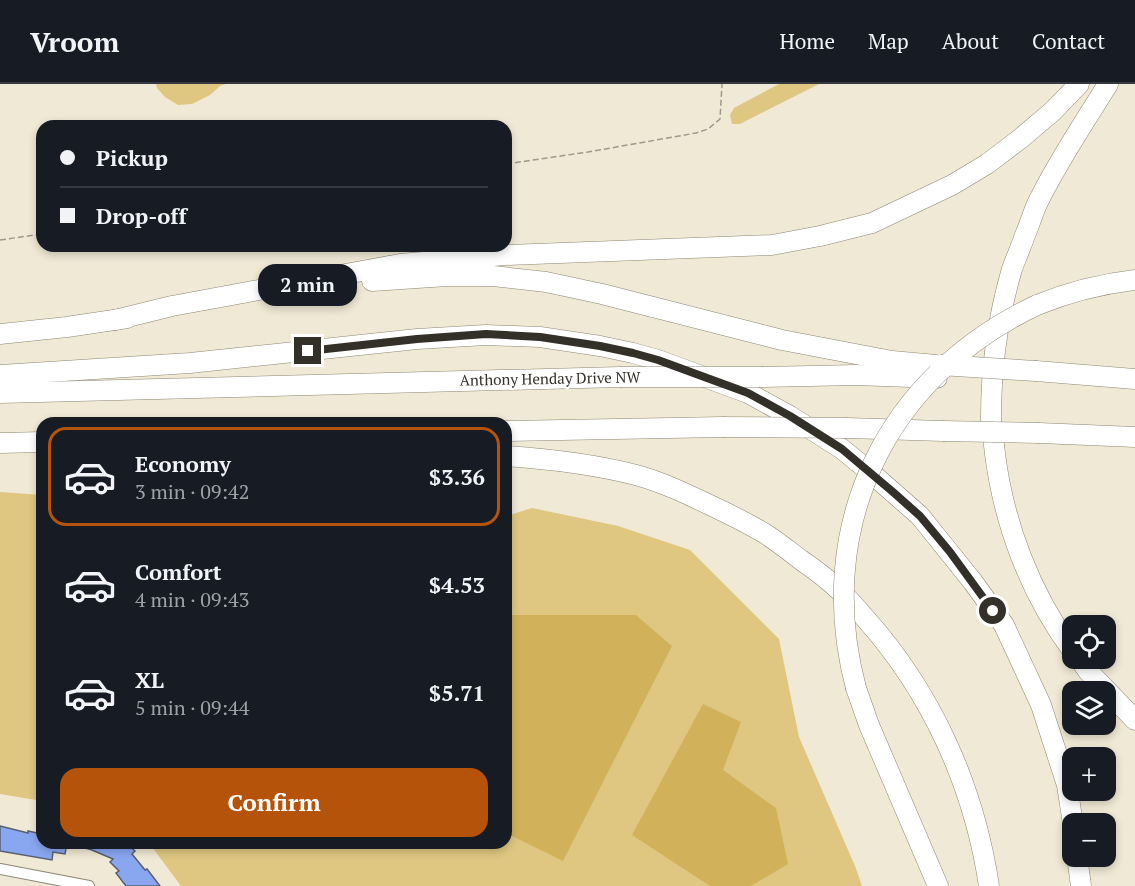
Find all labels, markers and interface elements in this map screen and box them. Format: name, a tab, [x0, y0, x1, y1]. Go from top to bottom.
text: Vroom	[30, 23, 119, 60]
text: Home	[779, 27, 835, 55]
text: Map	[868, 27, 909, 55]
text: About	[942, 27, 999, 55]
text: Contact	[1032, 27, 1105, 55]
text: Pickup	[96, 143, 168, 172]
text: Drop-off	[96, 201, 187, 230]
callout: 2 min	[258, 264, 358, 306]
text: 2 min	[280, 271, 335, 298]
route end	[294, 337, 321, 364]
street label: Anthony Henday Drive NW	[459, 366, 642, 390]
text: Economy	[135, 449, 231, 478]
icon: car	[63, 450, 117, 504]
text: $3.36	[429, 462, 485, 491]
text: 3 min · 09:42	[135, 478, 249, 505]
text: Comfort	[135, 557, 221, 586]
icon: car	[63, 558, 117, 612]
text: $4.53	[429, 570, 485, 599]
text: 4 min · 09:43	[135, 586, 249, 613]
route start	[979, 597, 1006, 624]
map controls	[1062, 615, 1116, 867]
button: locate	[1062, 615, 1116, 669]
text: XL	[135, 665, 164, 694]
icon: car	[63, 666, 117, 720]
text: $5.71	[429, 678, 485, 707]
button: layers	[1062, 681, 1116, 735]
text: 5 min · 09:44	[135, 694, 249, 721]
button: +	[1062, 747, 1116, 801]
button: Confirm	[60, 768, 488, 837]
button: −	[1062, 813, 1116, 867]

